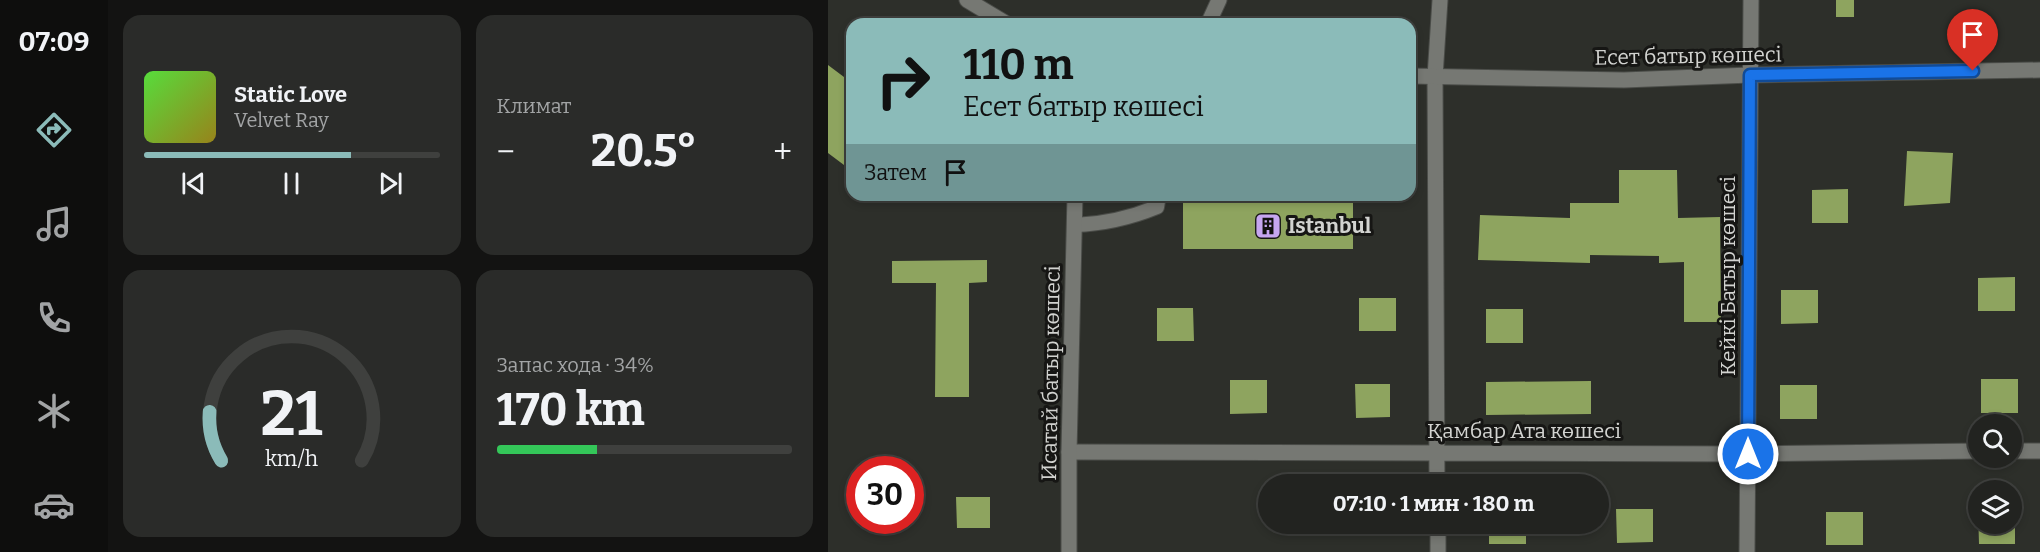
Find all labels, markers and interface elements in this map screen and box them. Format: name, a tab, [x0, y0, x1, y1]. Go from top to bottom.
pin	[1947, 9, 1998, 71]
icon: arrive	[1956, 18, 1989, 51]
text: 07:09	[18, 26, 90, 58]
text: 110 m	[963, 40, 1074, 90]
street label: Есет батыр көшесі	[1594, 41, 1782, 71]
icon: right	[864, 42, 942, 120]
text: Static Love	[234, 81, 347, 108]
text: Есет батыр көшесі	[963, 91, 1204, 123]
text: Климат	[497, 94, 571, 118]
text: Velvet Ray	[234, 108, 329, 132]
icon: directions	[33, 109, 75, 151]
text: 20.5°	[591, 124, 697, 178]
text: −	[497, 132, 515, 172]
text: +	[773, 132, 792, 172]
icon: arrive	[939, 156, 972, 189]
text: Затем	[864, 159, 927, 186]
icon: previous	[177, 167, 210, 200]
icon: pause	[275, 167, 308, 200]
icon: next	[374, 167, 407, 200]
street label: Кейкі Батыр көшесі	[1715, 176, 1741, 376]
icon: music	[33, 203, 75, 245]
building icon: Istanbul	[1253, 211, 1283, 241]
place label: Istanbul	[1288, 213, 1372, 239]
street label: Исатай батыр көшесі	[1036, 265, 1066, 481]
icon: phone	[33, 297, 75, 339]
text: Запас хода · 34%	[497, 353, 654, 377]
text: 21	[261, 377, 323, 452]
text: 170 km	[497, 383, 645, 437]
icon: climate	[33, 390, 75, 432]
map controls	[1968, 414, 2022, 534]
button: search	[1968, 414, 2022, 468]
street label: Қамбар Ата көшесі	[1427, 418, 1621, 444]
position arrow	[1716, 422, 1780, 486]
text: km/h	[265, 446, 318, 472]
speed limit sign: 30	[846, 456, 924, 534]
button: layers	[1968, 480, 2022, 534]
icon: car	[33, 484, 75, 526]
text: 07:10 · 1 мин · 180 m	[1333, 490, 1534, 517]

